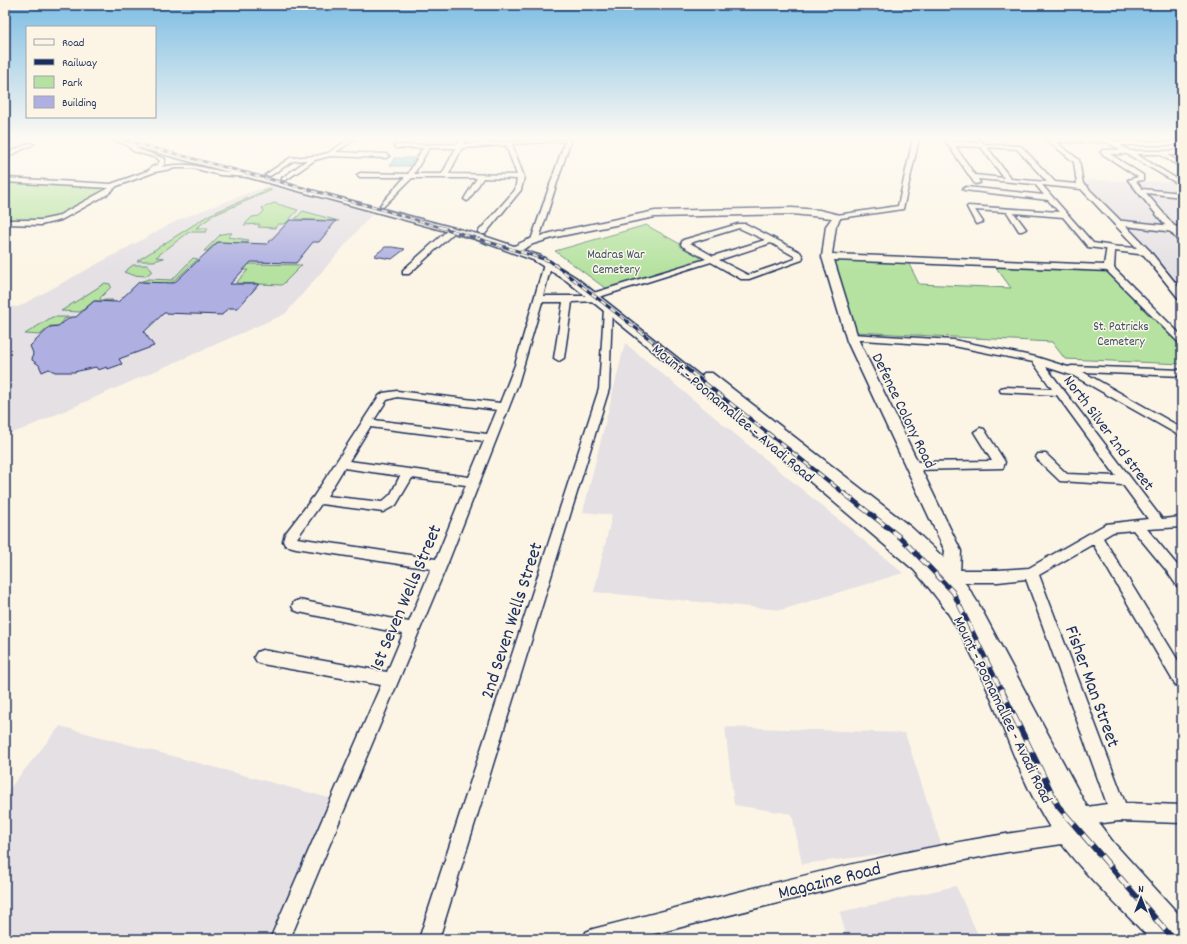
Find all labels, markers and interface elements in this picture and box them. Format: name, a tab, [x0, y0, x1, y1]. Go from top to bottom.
legend	[26, 26, 156, 118]
text: Road	[62, 35, 84, 52]
text: Railway	[62, 55, 98, 72]
text: Park	[62, 75, 83, 92]
text: Building	[62, 95, 97, 112]
park label: Madras War Cemetery	[587, 246, 645, 280]
park label: St. Patricks Cemetery	[1093, 318, 1149, 352]
street label: Mount - Poonamallee - Avadi Road	[646, 339, 819, 489]
street label: Defence Colony Road	[865, 349, 941, 473]
street label: North Silver 2nd street	[1057, 371, 1159, 496]
street label: 1st Seven Wells Street	[364, 521, 450, 676]
street label: 2nd Seven Wells Street	[475, 539, 551, 703]
street label: Mount - Poonamallee - Avadi Road	[946, 613, 1057, 808]
street label: Fisher Man Street	[1056, 623, 1125, 752]
street label: Magazine Road	[776, 857, 884, 908]
north arrow	[1121, 878, 1161, 918]
text: N	[1138, 882, 1144, 898]

